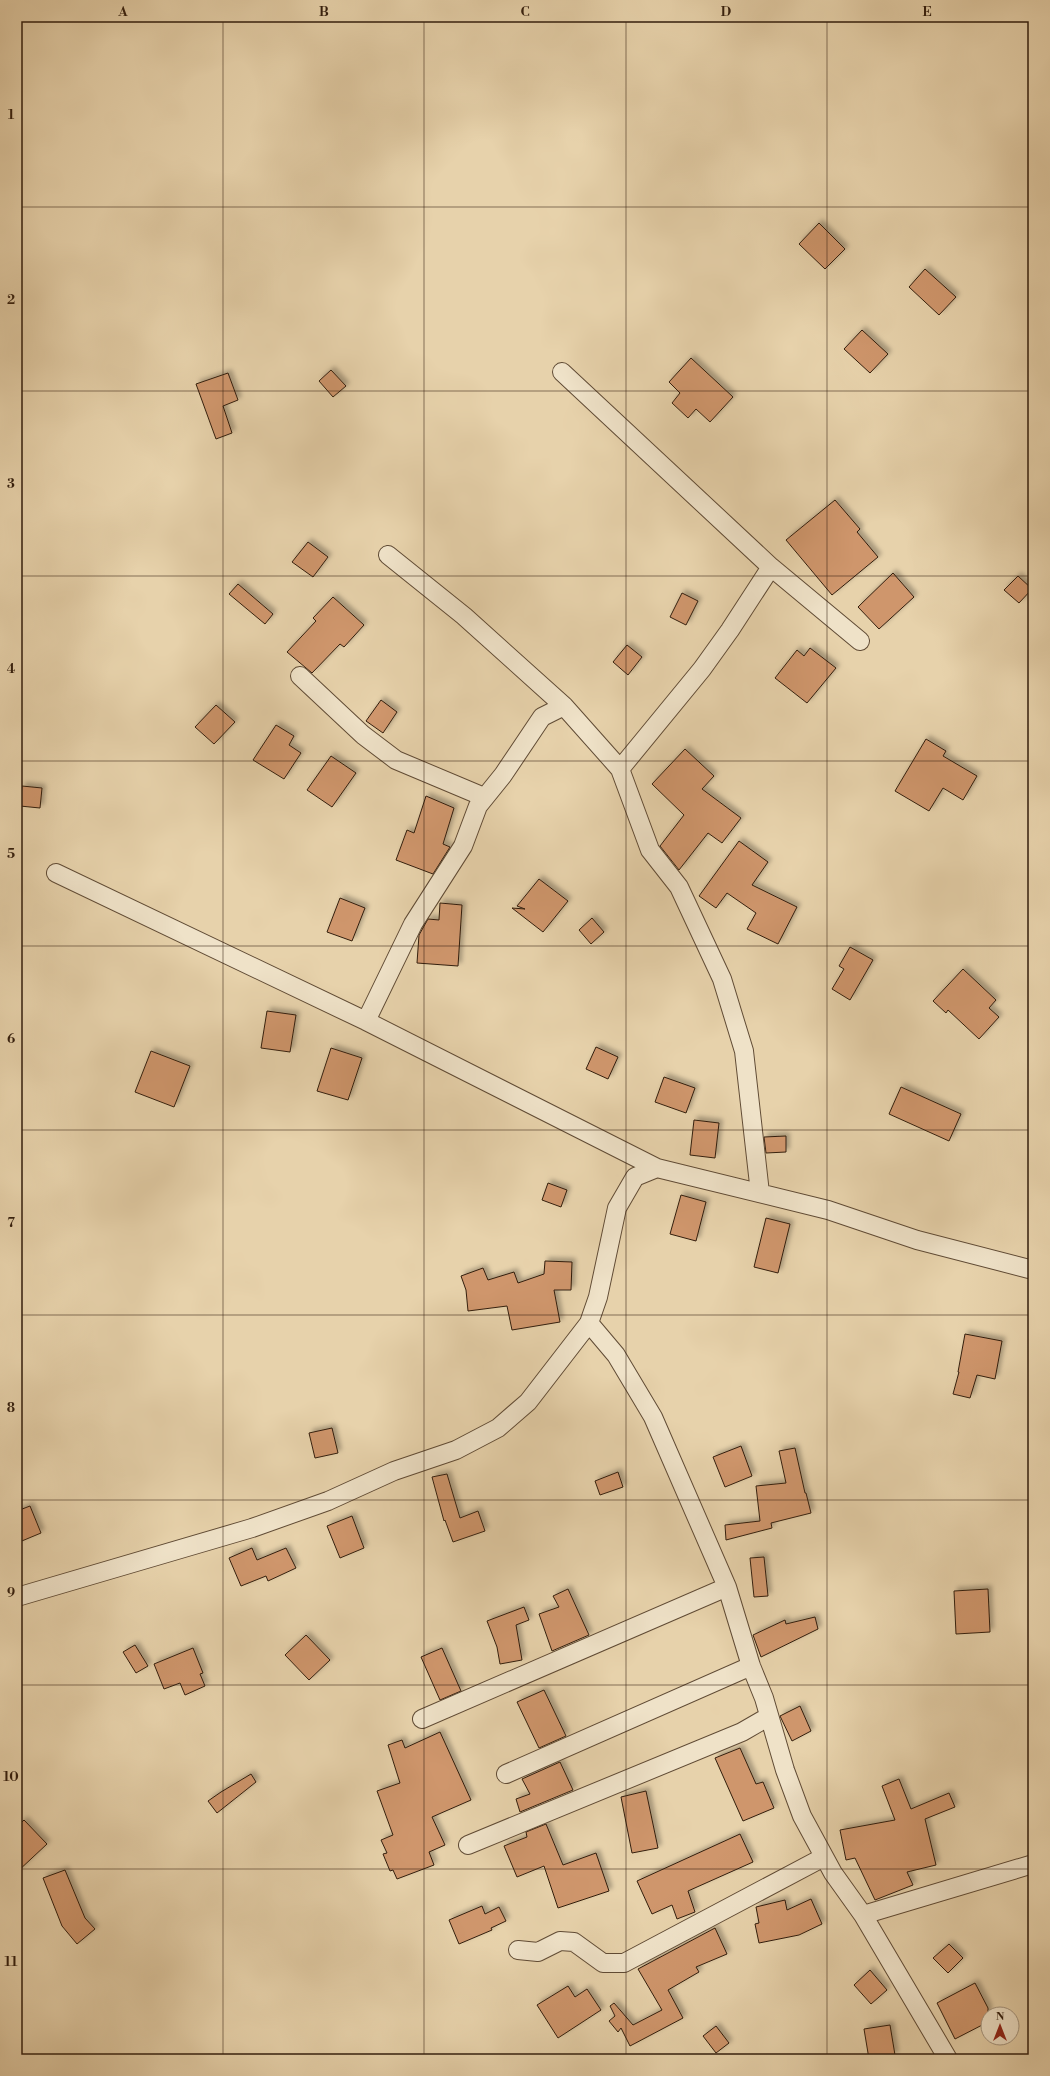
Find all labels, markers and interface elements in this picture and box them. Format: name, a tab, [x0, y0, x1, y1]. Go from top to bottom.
text: A	[117, 4, 128, 20]
text: B	[319, 4, 329, 20]
text: C	[520, 4, 530, 20]
text: D	[721, 4, 731, 20]
text: E	[922, 4, 932, 20]
text: 1	[8, 107, 15, 123]
text: 2	[7, 292, 15, 308]
text: 3	[7, 476, 15, 492]
text: 4	[7, 661, 16, 677]
text: 5	[7, 846, 15, 862]
text: 6	[7, 1031, 15, 1047]
text: 7	[7, 1215, 15, 1231]
text: 8	[7, 1400, 15, 1416]
text: 9	[7, 1585, 15, 1601]
text: 10	[3, 1769, 19, 1785]
text: 11	[5, 1954, 18, 1970]
north arrow	[980, 2006, 1020, 2046]
text: N	[996, 2010, 1005, 2024]

